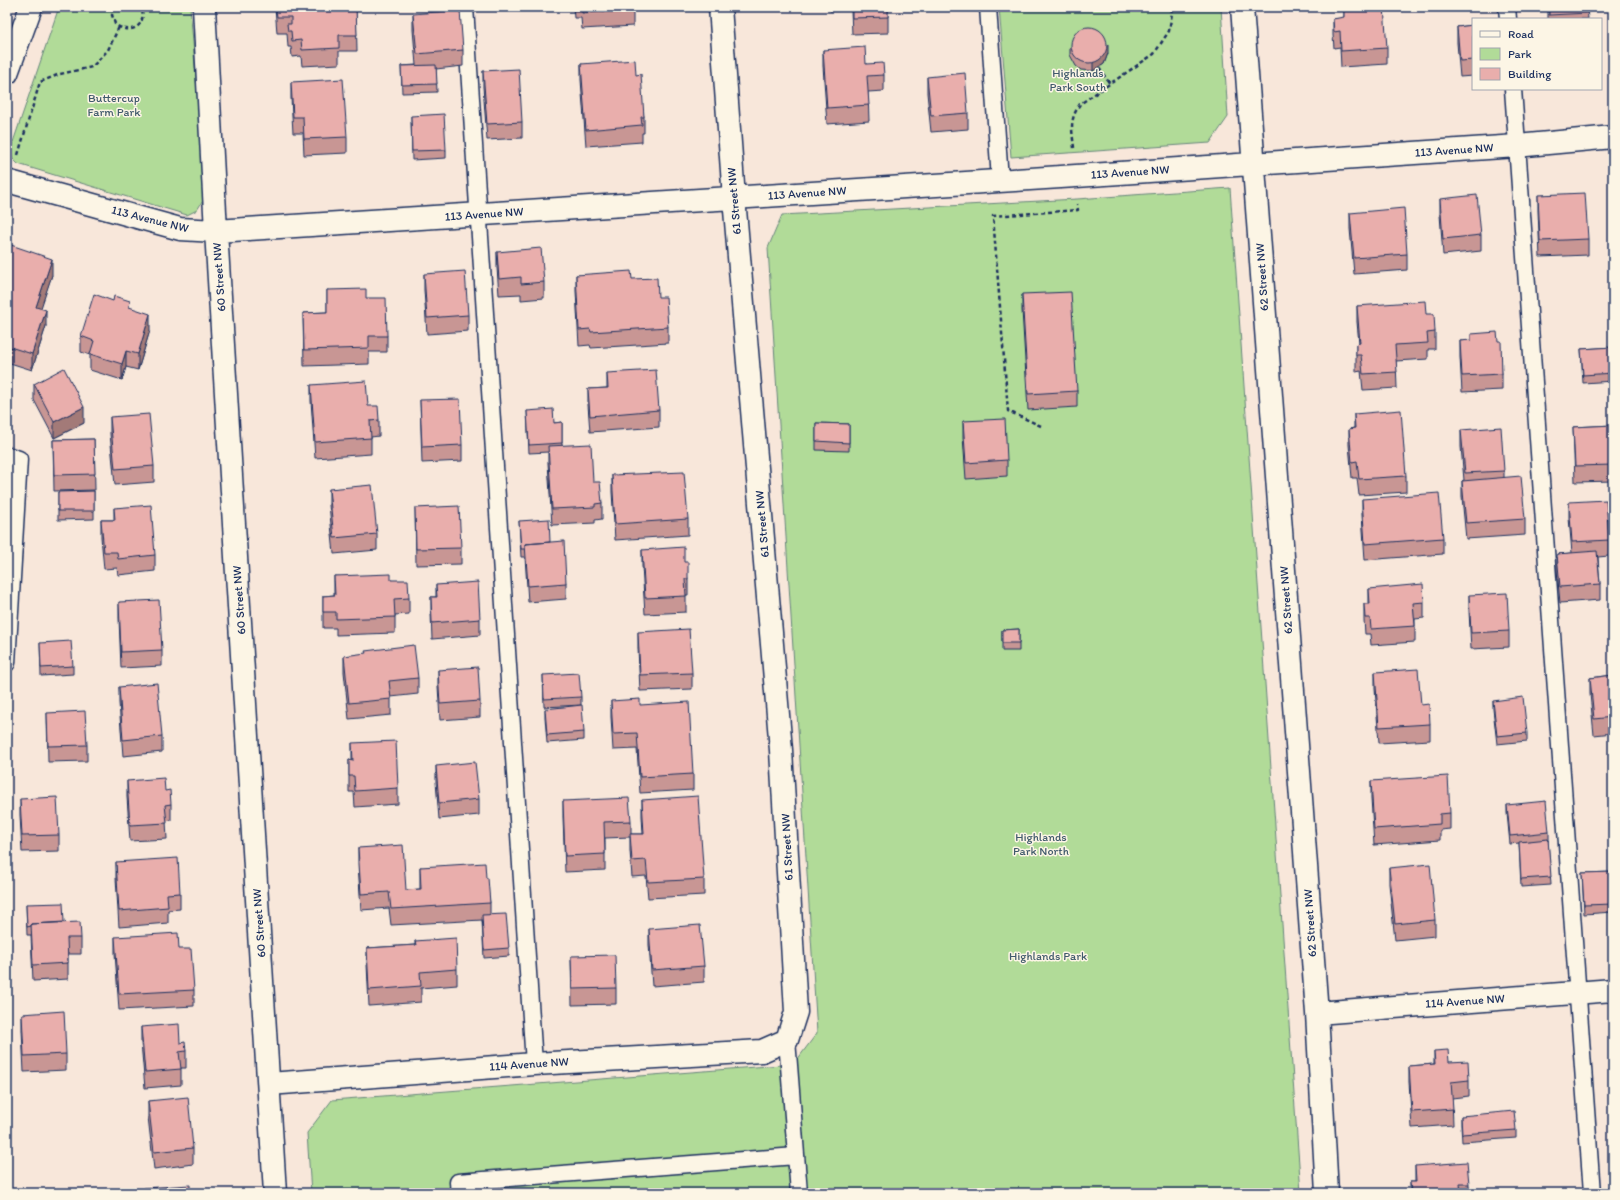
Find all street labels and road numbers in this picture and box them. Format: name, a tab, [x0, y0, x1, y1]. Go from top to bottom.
street label: 113 Avenue NW	[1414, 140, 1494, 160]
street label: 113 Avenue NW	[1090, 162, 1170, 182]
street label: 61 Street NW	[724, 167, 744, 235]
street label: 113 Avenue NW	[767, 183, 847, 203]
street label: 113 Avenue NW	[110, 203, 190, 235]
street label: 113 Avenue NW	[444, 204, 524, 224]
street label: 60 Street NW	[210, 242, 228, 312]
street label: 62 Street NW	[1253, 243, 1271, 311]
street label: 61 Street NW	[752, 490, 772, 558]
street label: 60 Street NW	[230, 565, 248, 635]
street label: 62 Street NW	[1277, 566, 1295, 634]
street label: 61 Street NW	[778, 813, 796, 881]
street label: 60 Street NW	[250, 888, 268, 958]
street label: 62 Street NW	[1301, 889, 1319, 957]
street label: 114 Avenue NW	[1425, 991, 1505, 1011]
street label: 114 Avenue NW	[489, 1054, 569, 1074]

